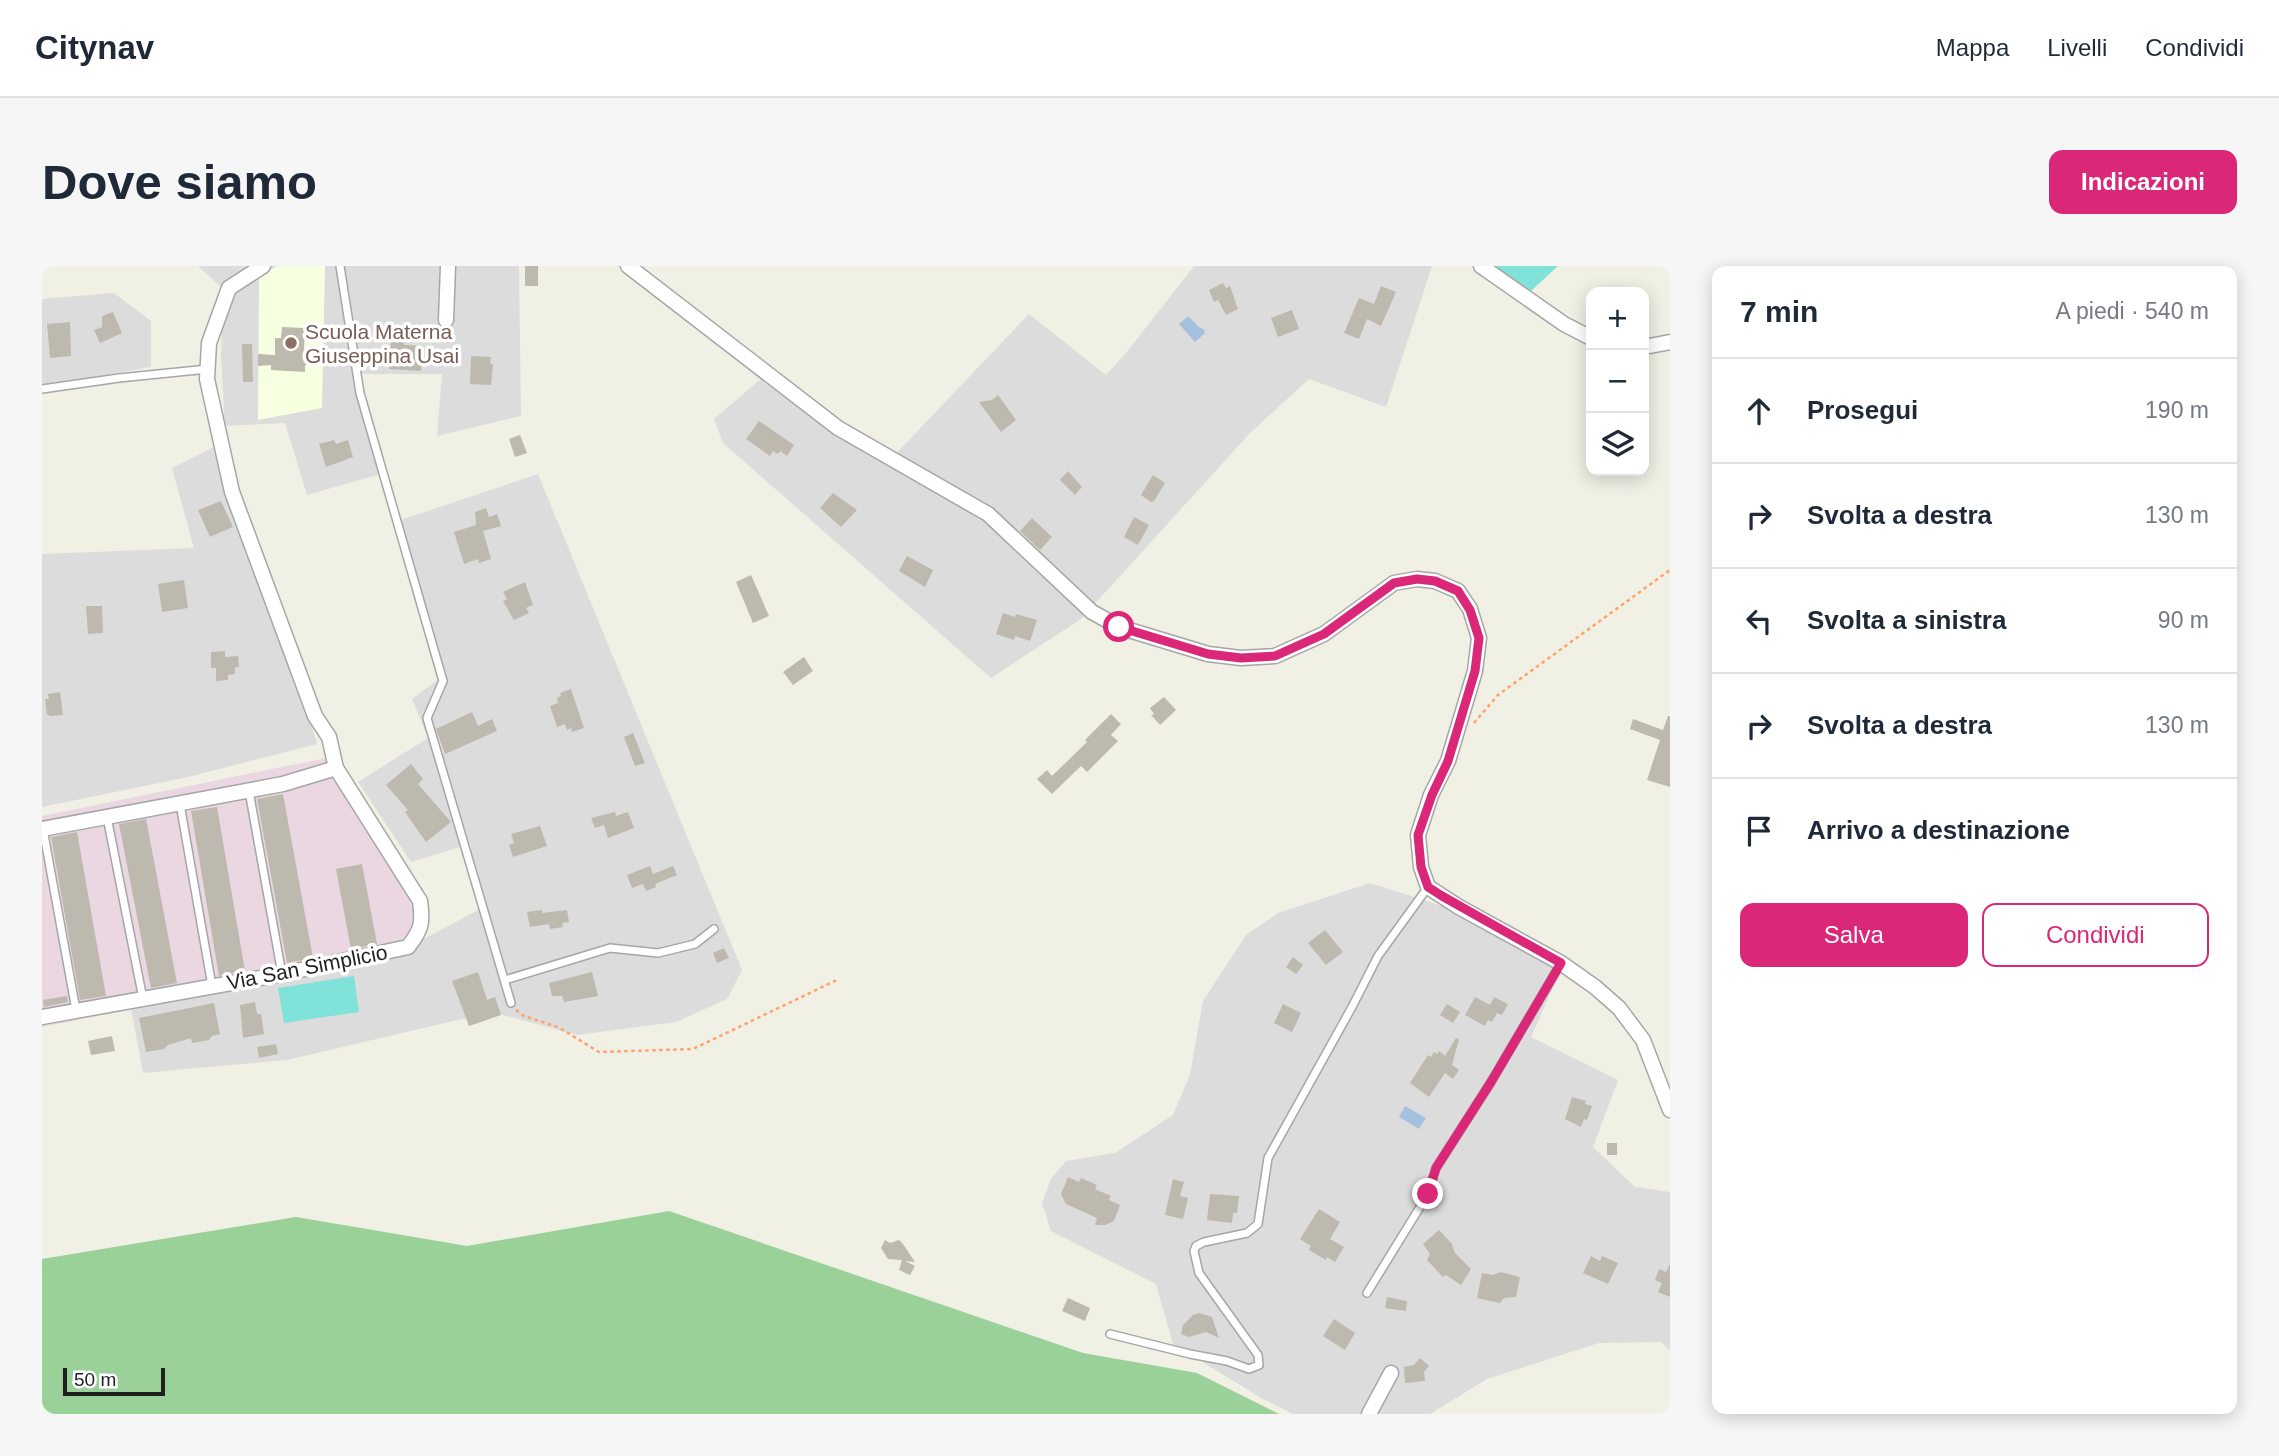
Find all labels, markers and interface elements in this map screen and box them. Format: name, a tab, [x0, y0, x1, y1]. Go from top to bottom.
text: Citynav	[35, 29, 154, 66]
text: Mappa	[1936, 34, 2009, 61]
text: Livelli	[2047, 34, 2107, 61]
text: Condividi	[2145, 34, 2244, 61]
button: Indicazioni	[2049, 150, 2237, 214]
text: Dove siamo	[42, 155, 317, 209]
map controls	[1586, 287, 1649, 476]
button: +	[1586, 287, 1649, 350]
text: 7 min	[1740, 295, 1818, 328]
text: A piedi · 540 m	[2056, 298, 2209, 324]
place label: Scuola Materna Giuseppina Usai	[305, 320, 459, 367]
marker: Scuola Materna Giuseppina Usai	[283, 335, 299, 351]
button: −	[1586, 350, 1649, 413]
icon: ahead	[1740, 392, 1778, 430]
text: Prosegui	[1807, 395, 1918, 425]
text: 190 m	[2145, 397, 2209, 423]
button: layers	[1586, 413, 1649, 476]
icon: right	[1740, 497, 1778, 535]
text: Svolta a destra	[1807, 500, 1992, 530]
text: 130 m	[2145, 502, 2209, 528]
icon: left	[1740, 602, 1778, 640]
text: Svolta a sinistra	[1807, 605, 2006, 635]
text: 90 m	[2158, 607, 2209, 633]
route start	[1103, 611, 1134, 642]
icon: right	[1740, 707, 1778, 745]
text: Svolta a destra	[1807, 710, 1992, 740]
text: 130 m	[2145, 712, 2209, 738]
icon: arrive	[1740, 812, 1778, 850]
text: Arrivo a destinazione	[1807, 815, 2070, 845]
button: Salva	[1740, 903, 1968, 967]
button: Condividi	[1982, 903, 2209, 967]
street label: Via San Simplicio	[225, 940, 389, 994]
route end	[1412, 1178, 1443, 1209]
scale bar	[63, 1365, 164, 1397]
text: 50 m	[74, 1369, 116, 1390]

